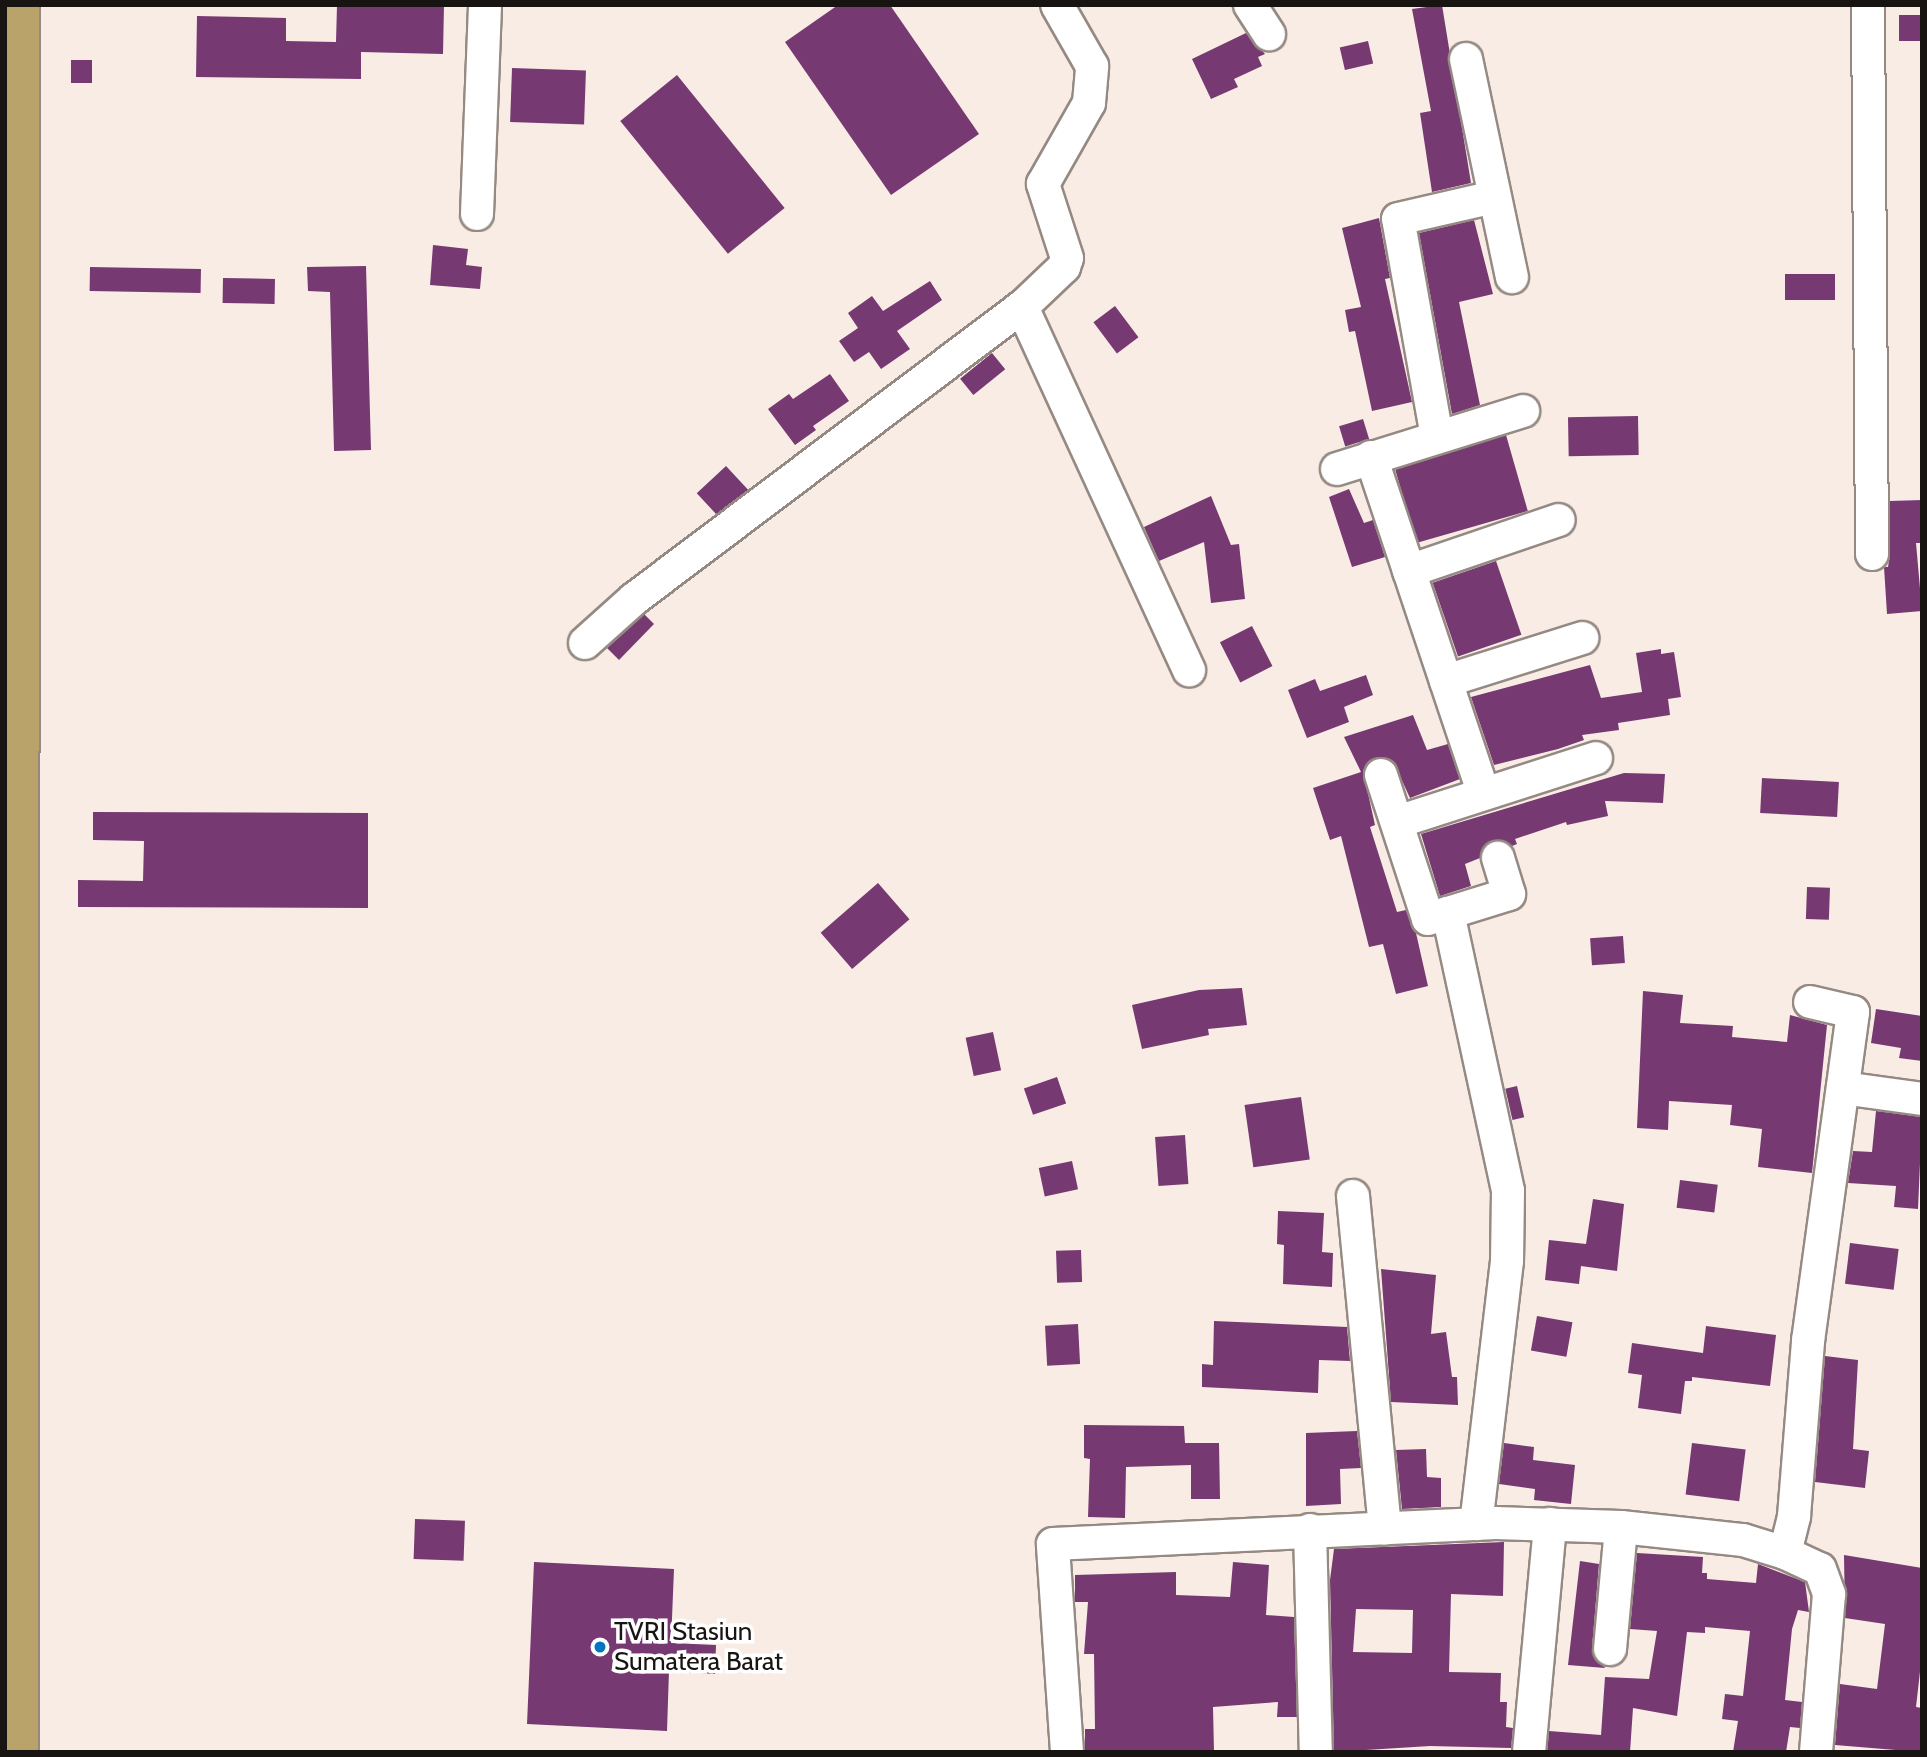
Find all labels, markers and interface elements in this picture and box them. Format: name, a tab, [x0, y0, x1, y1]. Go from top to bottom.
place label: TVRI Stasiun Sumatera Barat	[614, 1616, 783, 1678]
marker: TVRI Stasiun Sumatera Barat	[592, 1639, 608, 1655]

